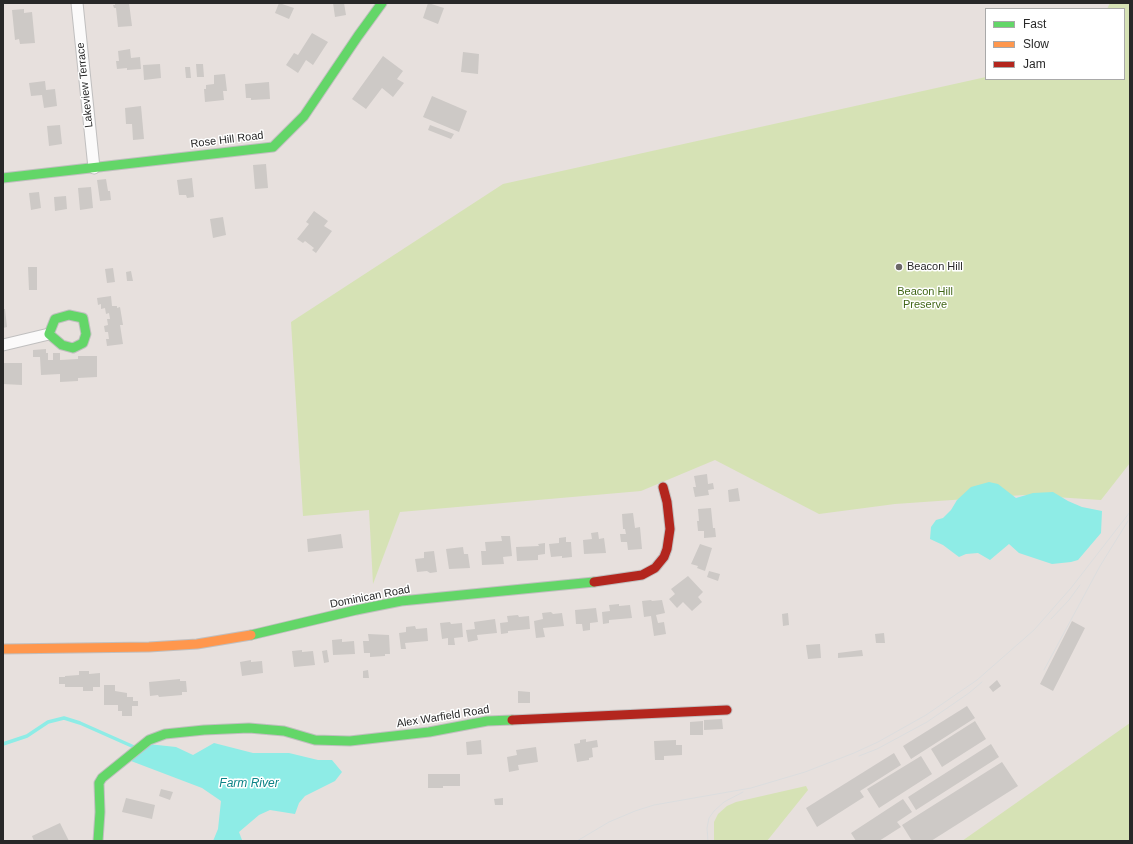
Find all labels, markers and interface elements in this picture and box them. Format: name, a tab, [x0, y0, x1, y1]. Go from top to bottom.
legend	[985, 8, 1125, 80]
text: Fast	[1023, 17, 1046, 31]
text: Slow	[1023, 37, 1049, 51]
street label: Lakeview Terrace	[74, 42, 96, 128]
text: Jam	[1023, 57, 1046, 71]
street label: Rose Hill Road	[190, 129, 264, 151]
place label: Beacon Hill	[907, 260, 963, 274]
marker: Beacon Hill	[894, 262, 904, 272]
park label: Beacon Hill Preserve	[897, 285, 953, 311]
street label: Dominican Road	[329, 583, 411, 611]
street label: Alex Warfield Road	[396, 703, 490, 731]
water label: Farm River	[219, 777, 279, 791]

